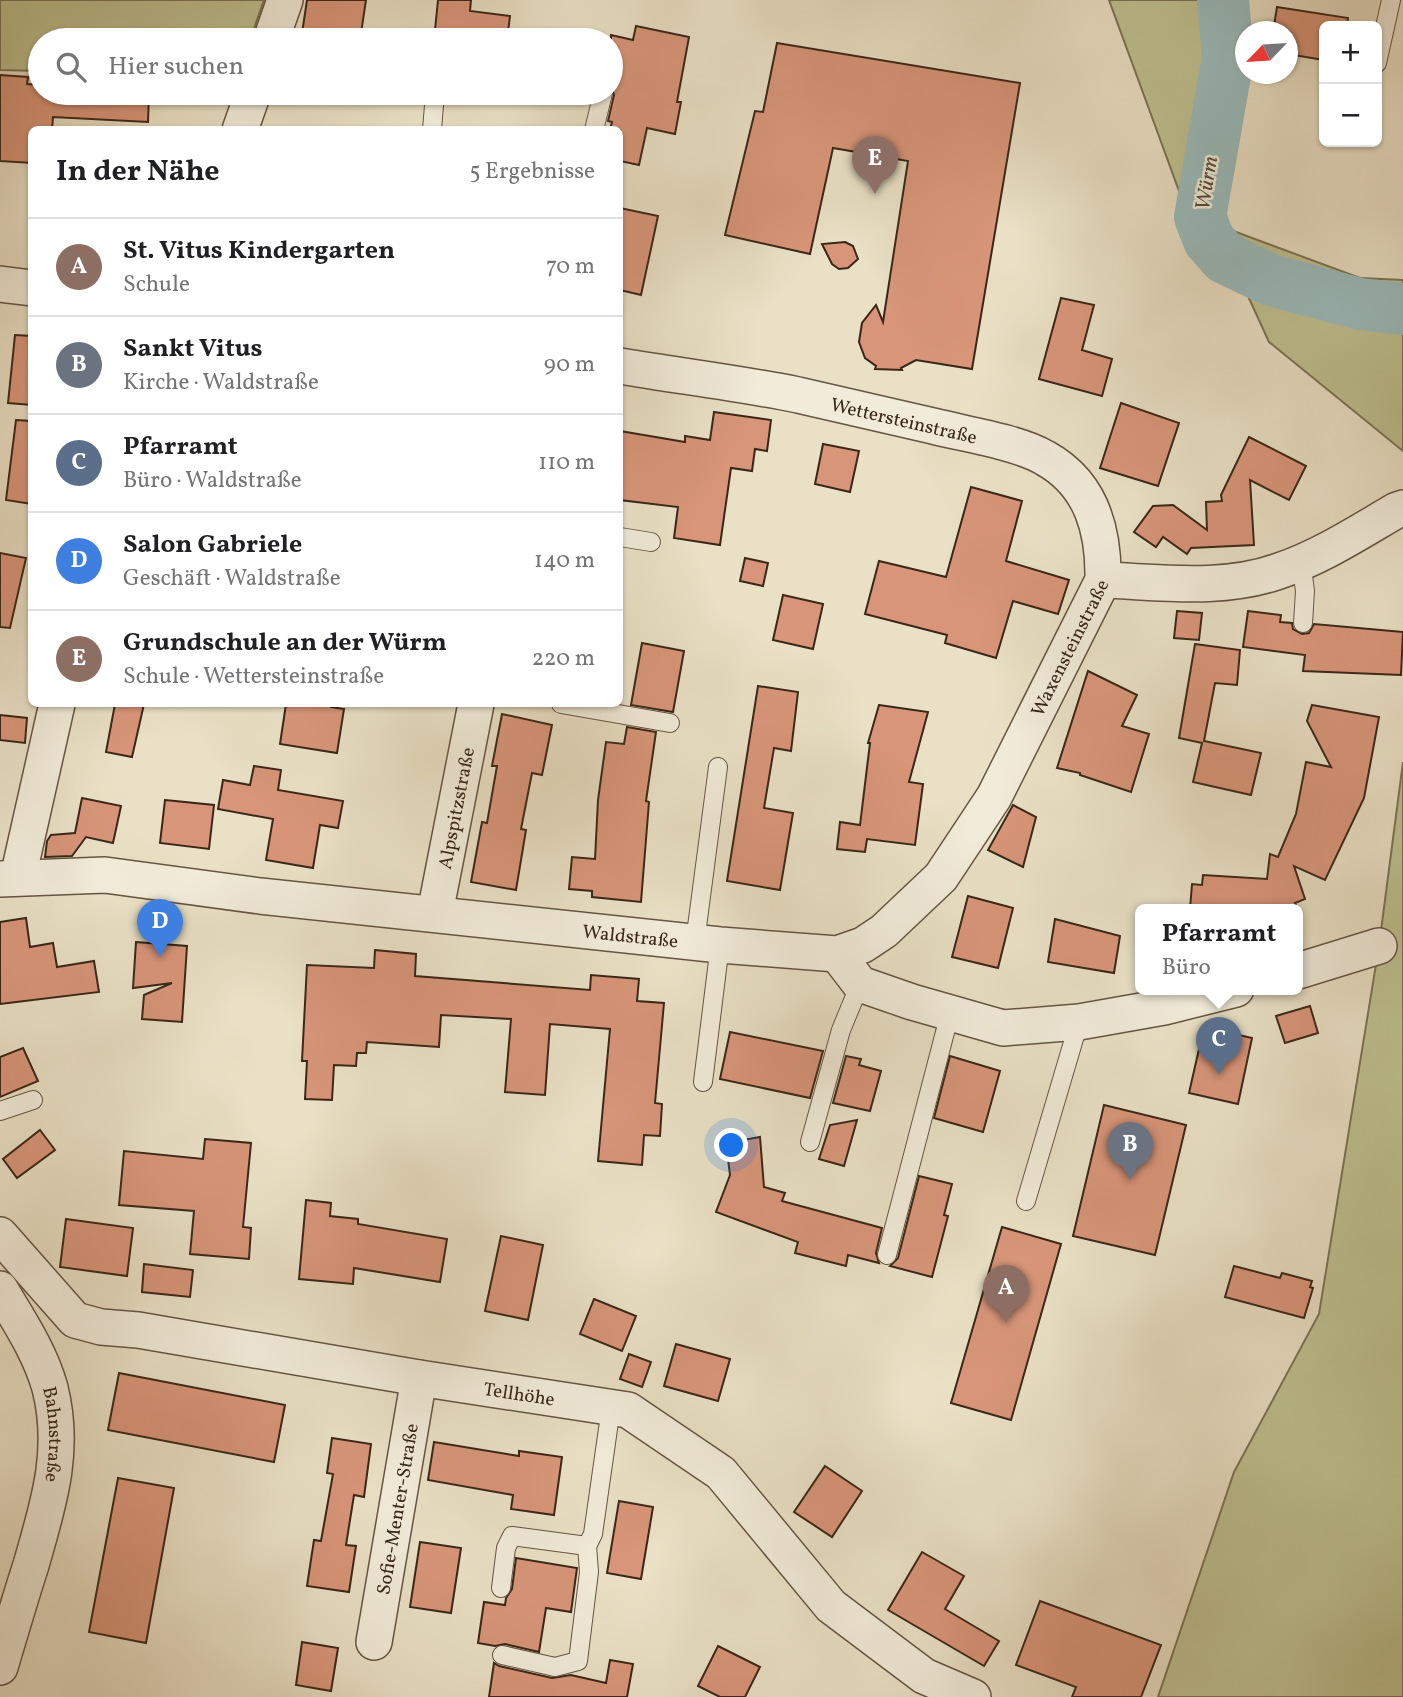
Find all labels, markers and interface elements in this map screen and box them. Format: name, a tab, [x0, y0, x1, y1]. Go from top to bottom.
north arrow	[1235, 21, 1298, 84]
map controls	[1319, 21, 1382, 147]
button: +	[1319, 21, 1382, 84]
search box	[28, 28, 623, 105]
icon: search	[52, 48, 90, 86]
text: Hier suchen	[108, 49, 244, 85]
button: −	[1319, 84, 1382, 147]
pin: E	[852, 136, 898, 194]
text: In der Nähe	[56, 151, 220, 193]
water label: Würm	[1189, 154, 1226, 212]
text: 5 Ergebnisse	[469, 156, 595, 188]
text: St. Vitus Kindergarten	[123, 233, 395, 269]
text: A	[71, 251, 87, 283]
text: 70 m	[546, 251, 595, 283]
text: Schule	[123, 269, 190, 301]
text: Sankt Vitus	[123, 331, 263, 367]
text: B	[71, 349, 87, 381]
text: 90 m	[544, 349, 595, 381]
text: Kirche · Waldstraße	[123, 367, 319, 399]
street label: Wettersteinstraße	[828, 392, 979, 451]
text: Pfarramt	[123, 429, 238, 465]
text: C	[72, 447, 86, 479]
text: 110 m	[538, 447, 595, 479]
text: Büro · Waldstraße	[123, 465, 302, 497]
text: Salon Gabriele	[123, 527, 302, 563]
text: D	[71, 545, 87, 577]
text: 140 m	[534, 545, 595, 577]
text: Geschäft · Waldstraße	[123, 563, 341, 595]
street label: Waxensteinstraße	[1026, 575, 1116, 721]
text: Grundschule an der Würm	[123, 625, 447, 661]
text: E	[72, 643, 86, 675]
text: 220 m	[532, 643, 595, 675]
text: Schule · Wettersteinstraße	[123, 661, 384, 693]
street label: Alpspitzstraße	[433, 745, 482, 872]
pin: D	[137, 899, 183, 957]
popup	[1135, 904, 1303, 995]
text: Pfarramt	[1162, 916, 1276, 952]
street label: Waldstraße	[581, 919, 679, 955]
text: Büro	[1162, 952, 1211, 984]
pin: C	[1196, 1017, 1242, 1075]
pin: B	[1107, 1122, 1153, 1180]
your location	[714, 1128, 748, 1162]
pin: A	[983, 1265, 1029, 1323]
street label: Tellhöhe	[482, 1377, 556, 1414]
street label: Bahnstraße	[35, 1384, 67, 1484]
street label: Sofie-Menter-Straße	[371, 1422, 426, 1597]

